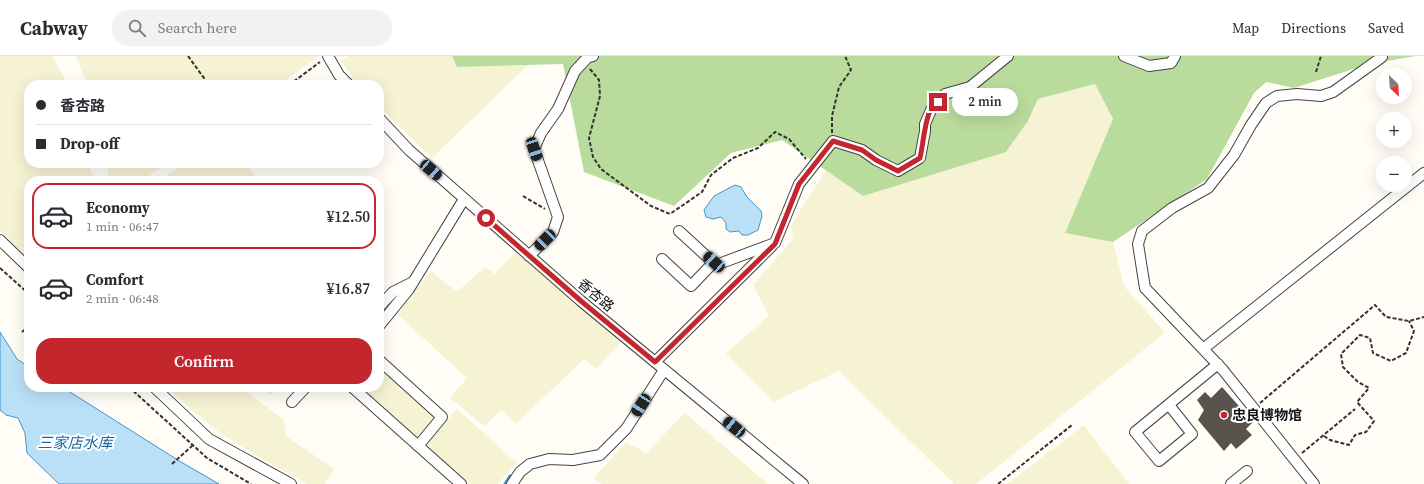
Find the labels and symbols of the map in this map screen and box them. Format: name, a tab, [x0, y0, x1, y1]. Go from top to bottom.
north arrow	[1376, 68, 1412, 104]
callout: 2 min	[952, 88, 1018, 116]
route end	[929, 93, 947, 111]
car	[524, 136, 544, 162]
car	[418, 158, 444, 182]
route start	[477, 209, 495, 227]
car	[532, 227, 558, 253]
car	[701, 250, 727, 274]
street label: 香杏路	[573, 274, 619, 316]
car	[629, 392, 653, 418]
place label: 忠良博物馆	[1232, 405, 1302, 425]
marker: 忠良博物馆	[1219, 410, 1229, 420]
car	[721, 415, 747, 439]
water label: 三家店水库	[37, 432, 115, 453]

